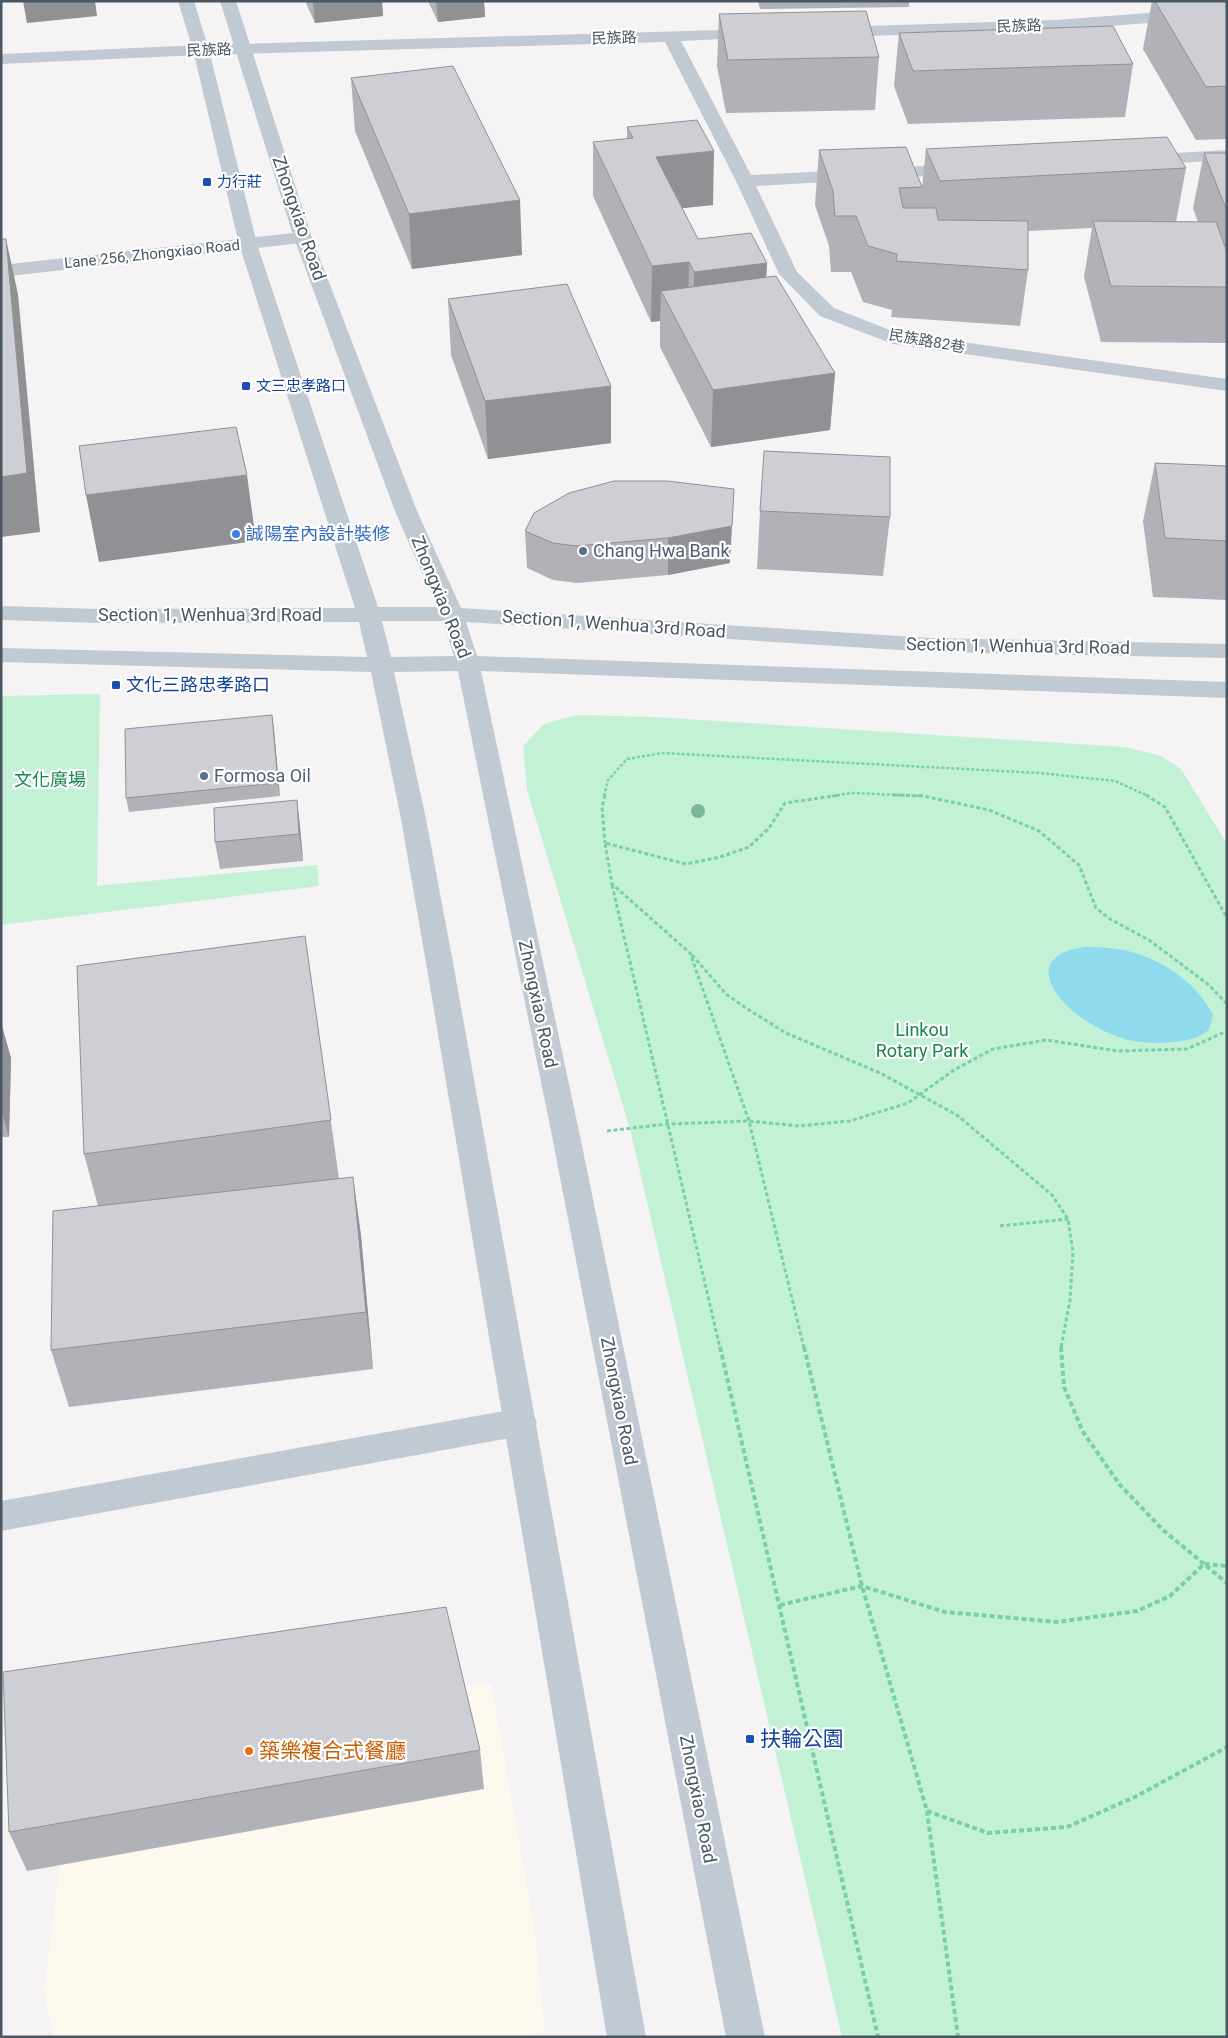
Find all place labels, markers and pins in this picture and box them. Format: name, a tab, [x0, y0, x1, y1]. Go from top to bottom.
place label: 力行莊	[217, 173, 262, 191]
marker: 力行莊	[201, 176, 213, 188]
place label: 文三忠孝路口	[256, 377, 346, 395]
marker: 文三忠孝路口	[240, 380, 252, 392]
place label: 誠陽室內設計裝修	[246, 523, 390, 544]
marker: 誠陽室內設計裝修	[230, 528, 242, 540]
place label: Chang Hwa Bank	[593, 540, 731, 561]
marker: Chang Hwa Bank	[577, 545, 589, 557]
place label: 文化三路忠孝路口	[126, 674, 270, 695]
marker: 文化三路忠孝路口	[110, 679, 122, 691]
place label: Formosa Oil	[214, 765, 311, 786]
marker: Formosa Oil	[198, 770, 210, 782]
place label: 扶輪公園	[760, 1727, 844, 1751]
marker: 扶輪公園	[744, 1733, 756, 1745]
place label: 築樂複合式餐廳	[259, 1739, 406, 1763]
marker: 築樂複合式餐廳	[243, 1745, 255, 1757]

